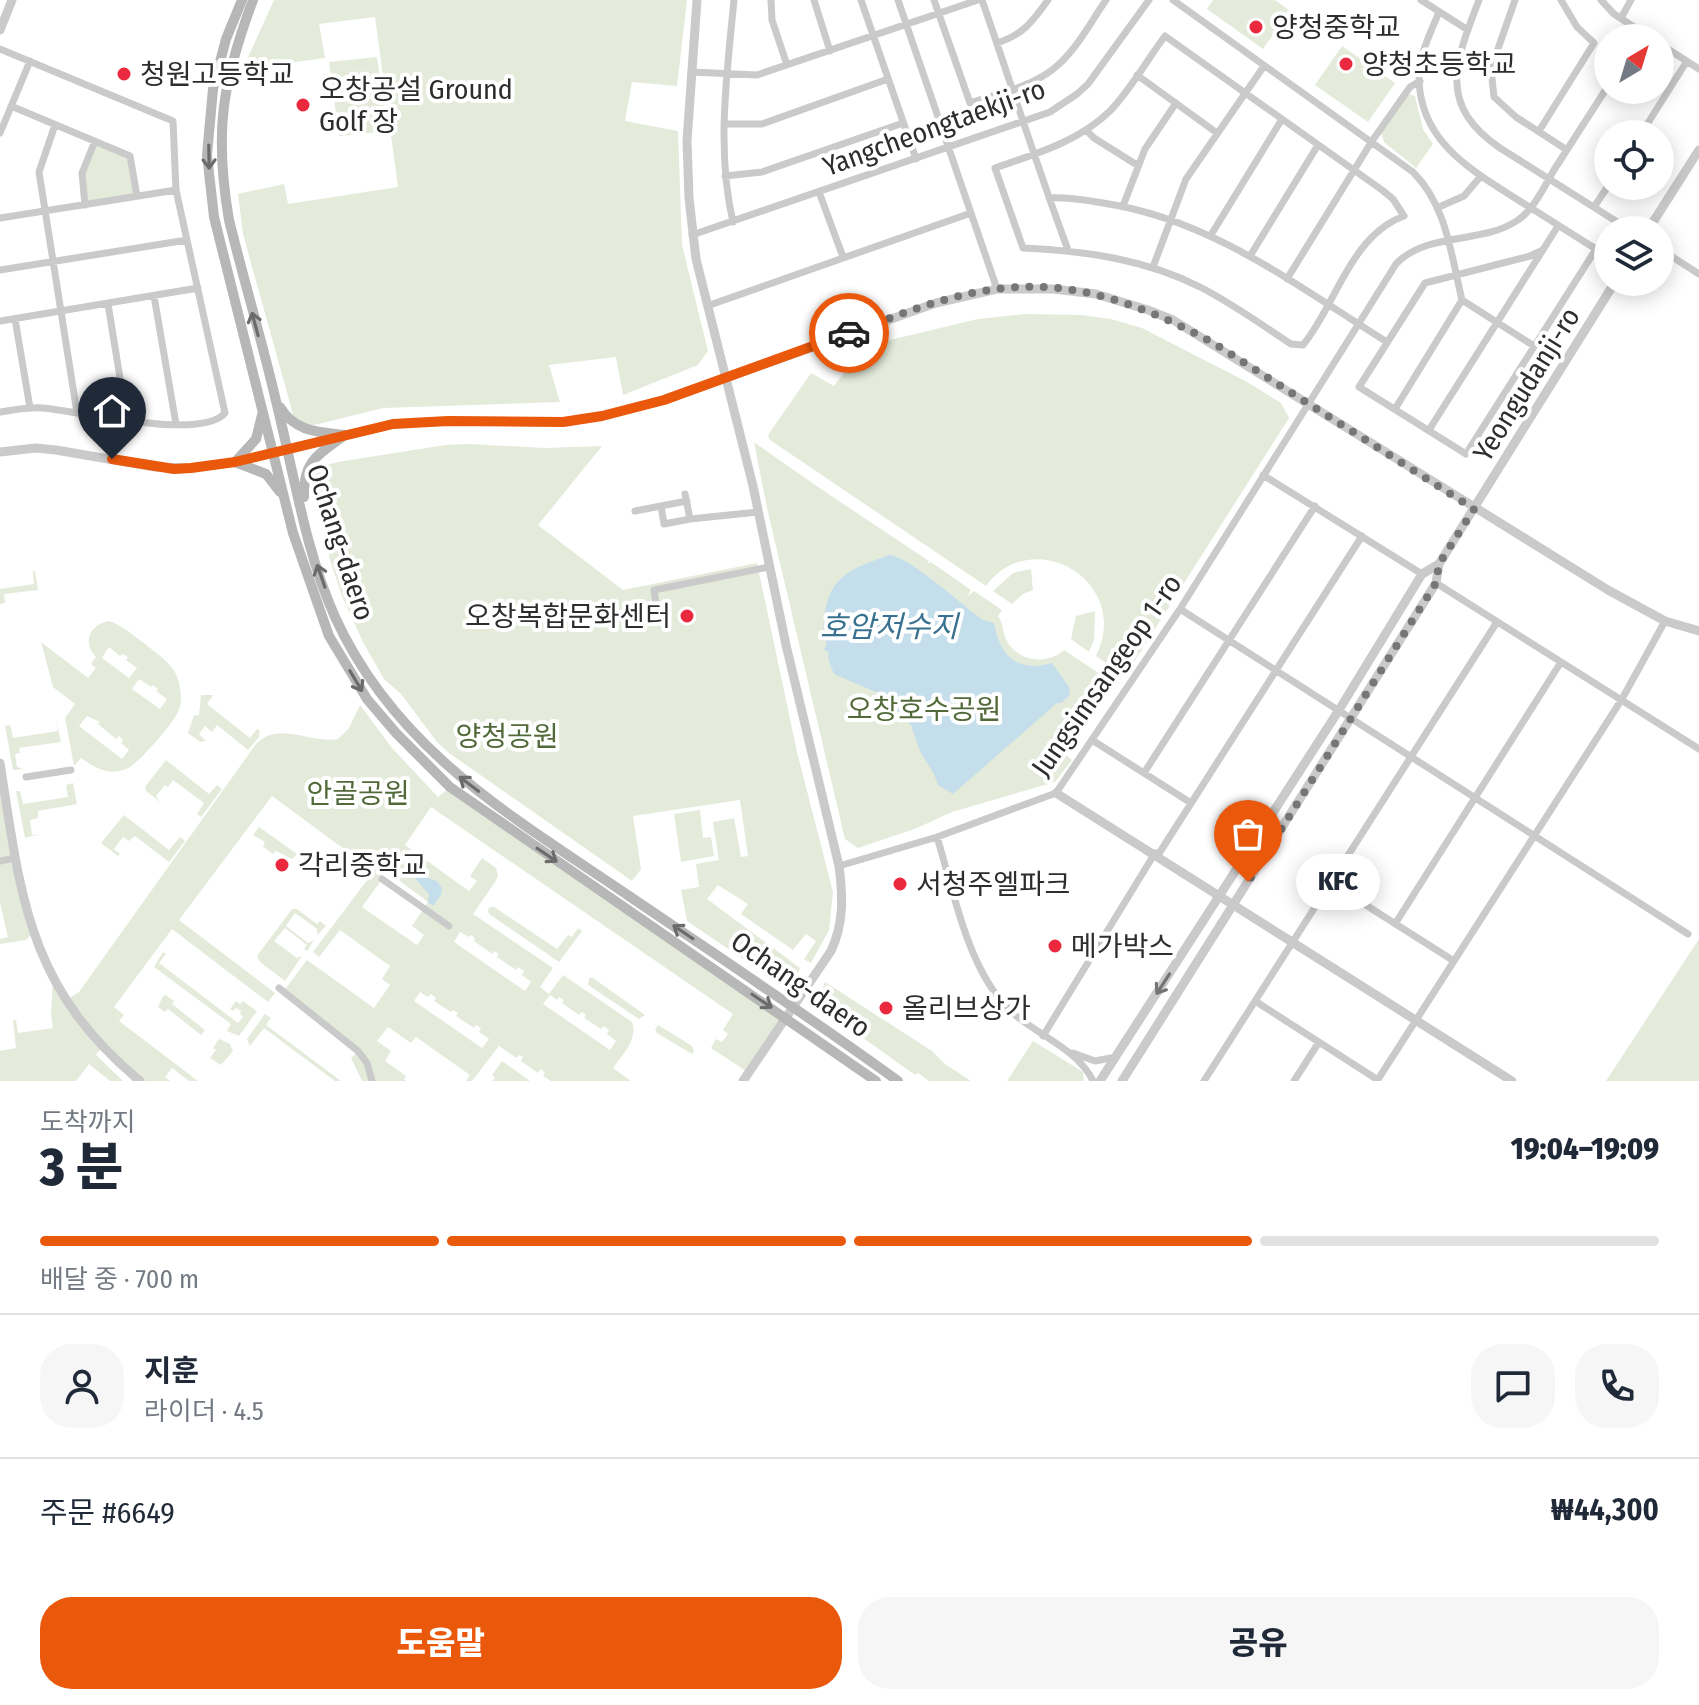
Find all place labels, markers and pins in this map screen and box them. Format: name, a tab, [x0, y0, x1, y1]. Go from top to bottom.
place label: 양청중학교	[1272, 11, 1401, 44]
marker: 양청중학교	[1247, 18, 1265, 36]
place label: 양청초등학교	[1362, 48, 1517, 81]
marker: 양청초등학교	[1337, 55, 1355, 73]
place label: 청원고등학교	[140, 58, 295, 91]
marker: 청원고등학교	[115, 65, 133, 83]
place label: 오창공설 Ground Golf 장	[319, 73, 513, 138]
marker: 오창공설 Ground Golf 장	[294, 96, 312, 114]
pin	[78, 377, 146, 459]
place label: 오창복합문화센터	[465, 600, 671, 633]
marker: 오창복합문화센터	[678, 607, 696, 625]
pin	[1214, 800, 1282, 882]
place label: 각리중학교	[298, 849, 427, 882]
callout: KFC	[1296, 854, 1380, 910]
marker: 각리중학교	[273, 856, 291, 874]
place label: 서청주엘파크	[916, 868, 1071, 901]
marker: 서청주엘파크	[891, 875, 909, 893]
place label: 메가박스	[1071, 930, 1174, 963]
marker: 메가박스	[1046, 937, 1064, 955]
place label: 올리브상가	[902, 992, 1031, 1025]
marker: 올리브상가	[877, 999, 895, 1017]

